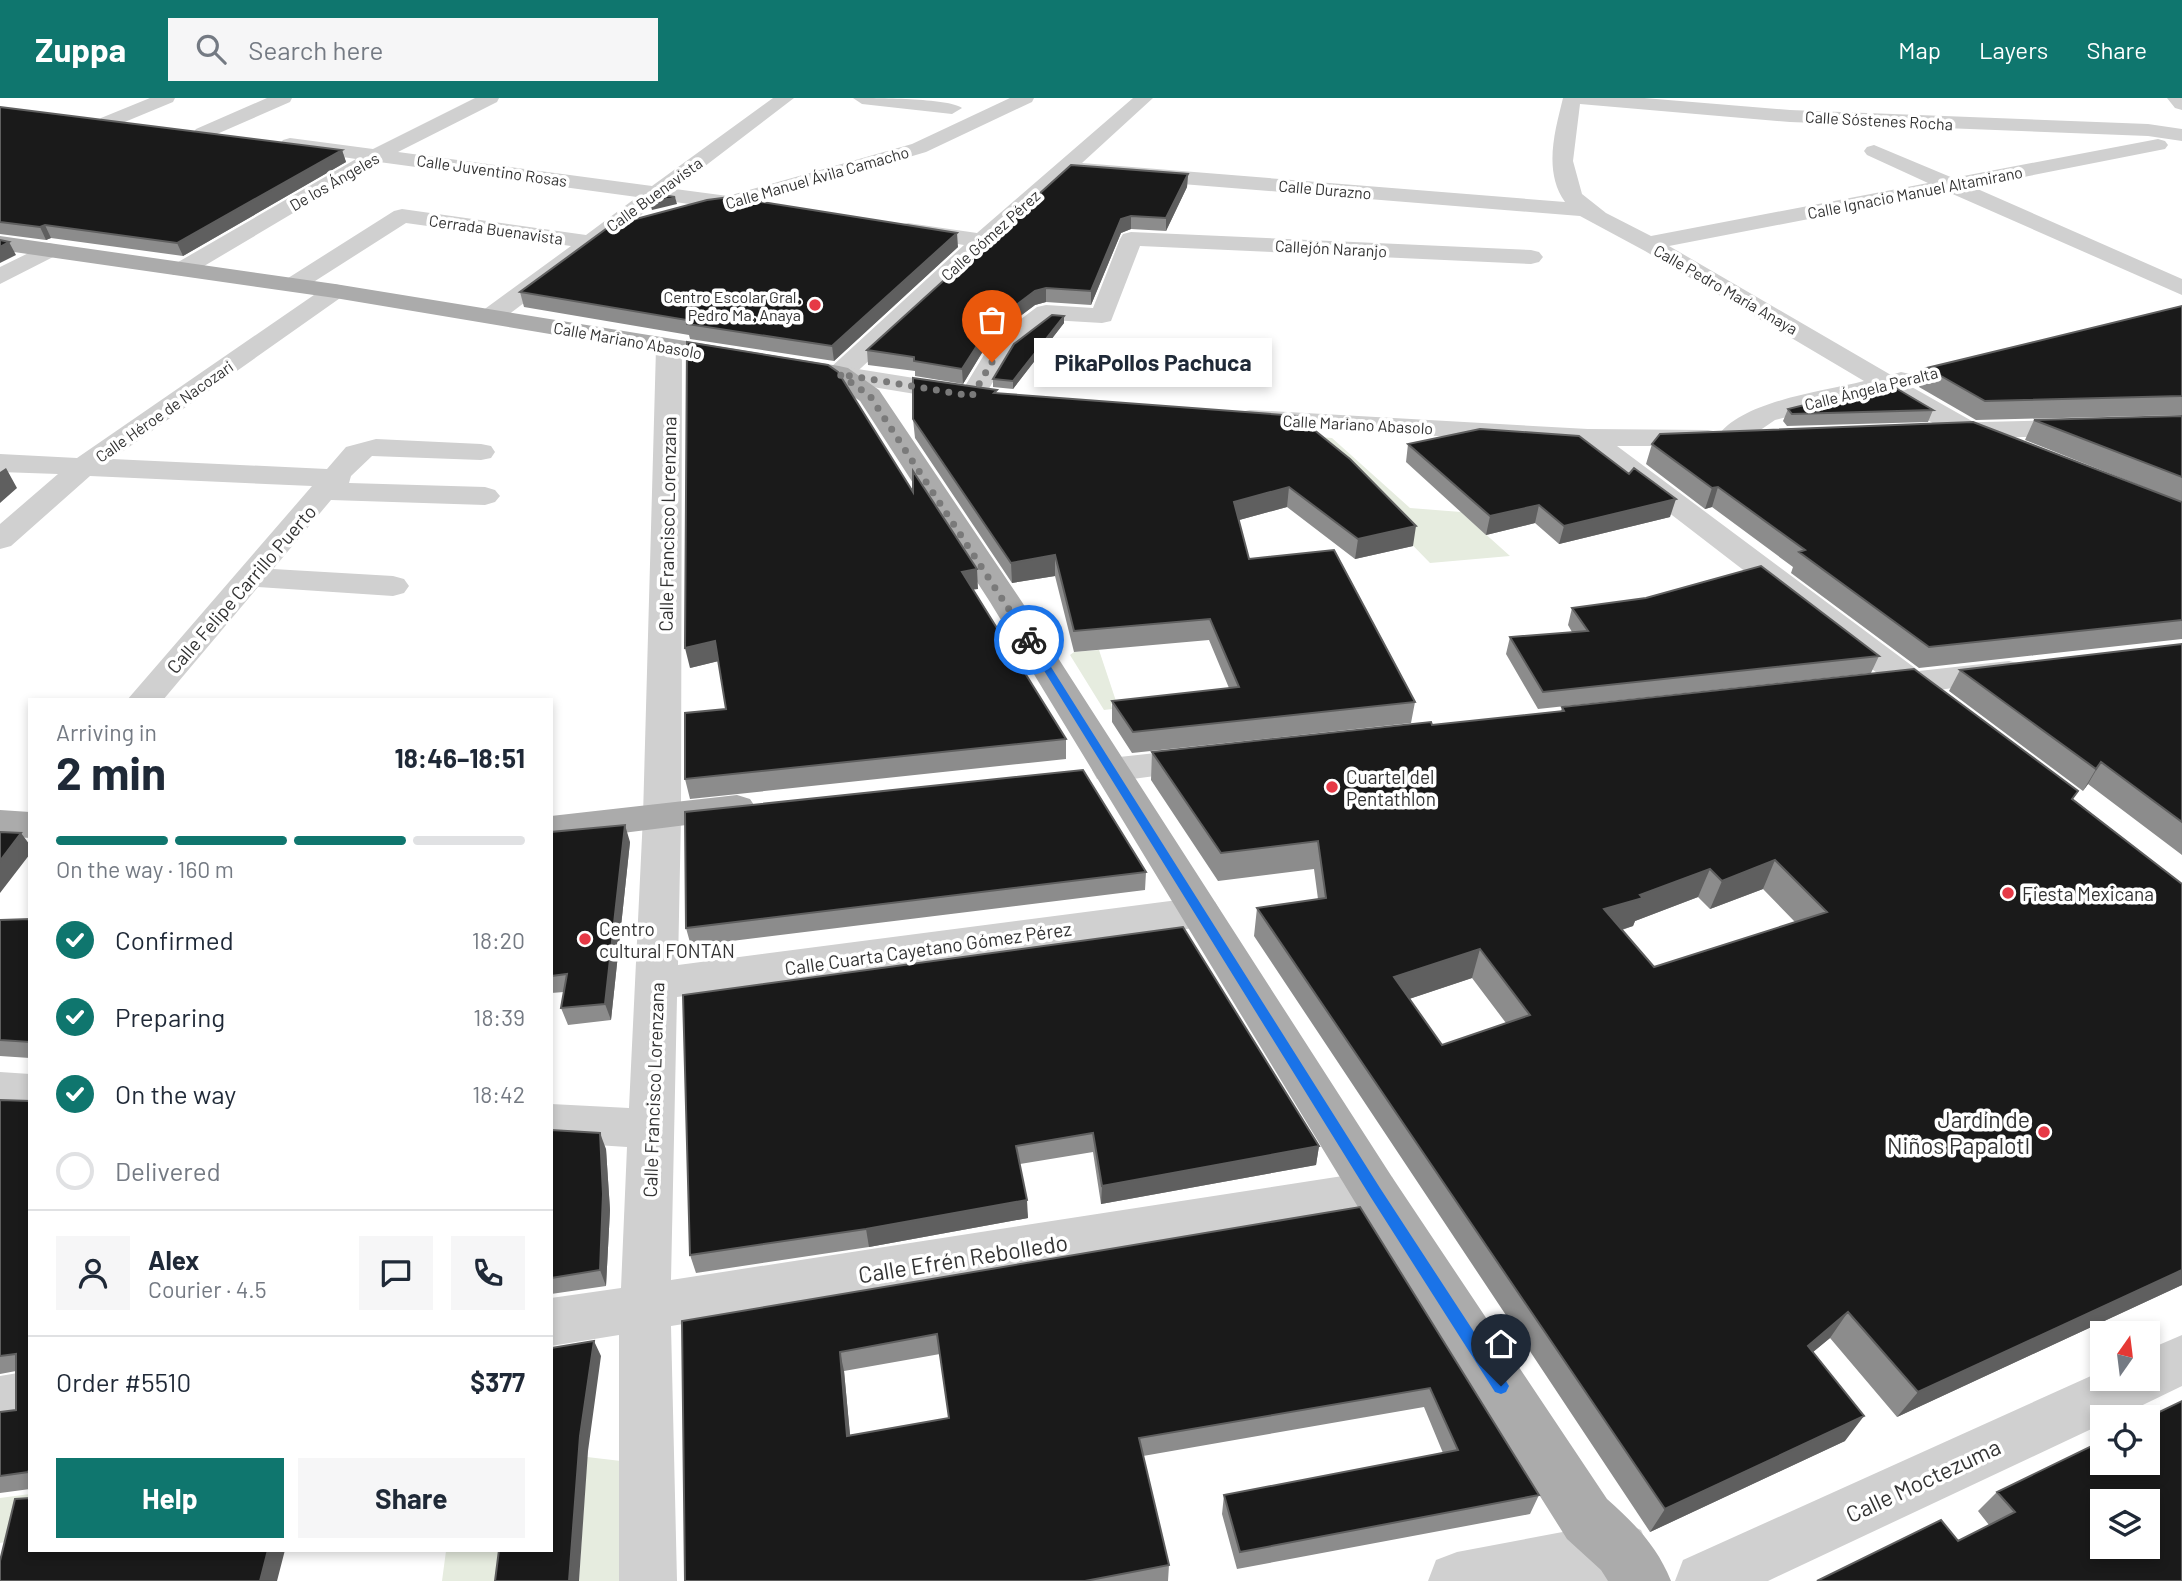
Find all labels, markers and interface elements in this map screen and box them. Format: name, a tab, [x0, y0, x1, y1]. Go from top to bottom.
search box	[168, 18, 658, 81]
text: Zuppa	[35, 29, 126, 69]
icon: search	[192, 30, 230, 68]
text: Search here	[248, 34, 383, 65]
text: Map	[1898, 35, 1941, 64]
text: Layers	[1979, 35, 2048, 64]
text: Share	[2086, 35, 2147, 64]
street label: Calle Sóstenes Rocha	[1805, 107, 1953, 133]
street label: Calle Manuel Ávila Camacho	[723, 142, 911, 212]
street label: De los Ángeles	[286, 148, 382, 214]
street label: Calle Juventino Rosas	[416, 150, 568, 190]
street label: Calle Buenavista	[602, 153, 706, 235]
street label: Calle Ignacio Manuel Altamirano	[1806, 162, 2024, 222]
street label: Calle Durazno	[1278, 175, 1372, 203]
street label: Calle Gómez Pérez	[937, 186, 1043, 284]
street label: Cerrada Buenavista	[428, 210, 564, 248]
street label: Callejón Naranjo	[1274, 236, 1388, 260]
street label: Calle Pedro María Anaya	[1651, 240, 1801, 338]
place label: Centro Escolar Gral. Pedro Ma. Anaya	[664, 287, 801, 324]
pin	[962, 290, 1022, 362]
marker: Centro Escolar Gral. Pedro Ma. Anaya	[807, 297, 823, 313]
icon: bag	[973, 301, 1011, 339]
street label: Calle Mariano Abasolo	[552, 318, 704, 362]
callout: PikaPollos Pachuca	[1034, 338, 1272, 386]
text: PikaPollos Pachuca	[1054, 348, 1252, 376]
street label: Calle Héroe de Nacozari	[92, 356, 236, 466]
street label: Calle Ángela Peralta	[1802, 362, 1940, 414]
street label: Calle Mariano Abasolo	[1282, 411, 1434, 437]
street label: Calle Francisco Lorenzana	[654, 416, 680, 632]
street label: Calle Felipe Carrillo Puerto	[162, 500, 320, 678]
courier	[994, 605, 1064, 675]
icon: bike	[1010, 621, 1048, 659]
text: Arriving in	[56, 718, 157, 746]
text: 18:46–18:51	[395, 742, 525, 773]
text: 2 min	[56, 744, 166, 799]
place label: Cuartel del Pentathlon	[1346, 765, 1436, 810]
marker: Cuartel del Pentathlon	[1324, 779, 1340, 795]
text: On the way · 160 m	[56, 855, 234, 883]
place label: Fiesta Mexicana	[2022, 882, 2154, 905]
marker: Fiesta Mexicana	[2000, 885, 2016, 901]
street label: Calle Cuarta Cayetano Gómez Pérez	[783, 916, 1073, 980]
place label: Centro cultural FONTAN	[599, 917, 735, 962]
icon: check	[56, 921, 94, 959]
text: Confirmed	[115, 924, 234, 955]
text: 18:20	[472, 926, 525, 954]
marker: Centro cultural FONTAN	[577, 931, 593, 947]
street label: Calle Francisco Lorenzana	[638, 982, 668, 1198]
icon: check	[56, 998, 94, 1036]
text: Preparing	[115, 1001, 225, 1032]
text: 18:39	[473, 1003, 525, 1031]
icon: check	[56, 1075, 94, 1113]
text: On the way	[115, 1078, 236, 1109]
text: 18:42	[472, 1080, 525, 1108]
place label: Jardín de Niños Papalotl	[1887, 1105, 2030, 1159]
marker: Jardín de Niños Papalotl	[2036, 1124, 2052, 1140]
text: Delivered	[115, 1155, 221, 1186]
street label: Calle Efrén Rebolledo	[856, 1228, 1070, 1288]
button: person	[56, 1236, 130, 1310]
button: chat	[359, 1236, 433, 1310]
button: phone	[451, 1236, 525, 1310]
text: Alex	[148, 1244, 199, 1275]
text: Courier · 4.5	[148, 1275, 267, 1303]
pin	[1471, 1314, 1531, 1386]
north arrow	[2090, 1321, 2160, 1391]
map controls	[2090, 1321, 2160, 1559]
icon: home	[1482, 1325, 1520, 1363]
text: Order #5510	[56, 1366, 191, 1397]
text: $377	[470, 1366, 525, 1397]
button: locate	[2090, 1405, 2160, 1475]
street label: Calle Moctezuma	[1841, 1432, 2005, 1528]
button: Help	[56, 1458, 284, 1538]
button: Share	[298, 1458, 525, 1538]
button: layers	[2090, 1489, 2160, 1559]

